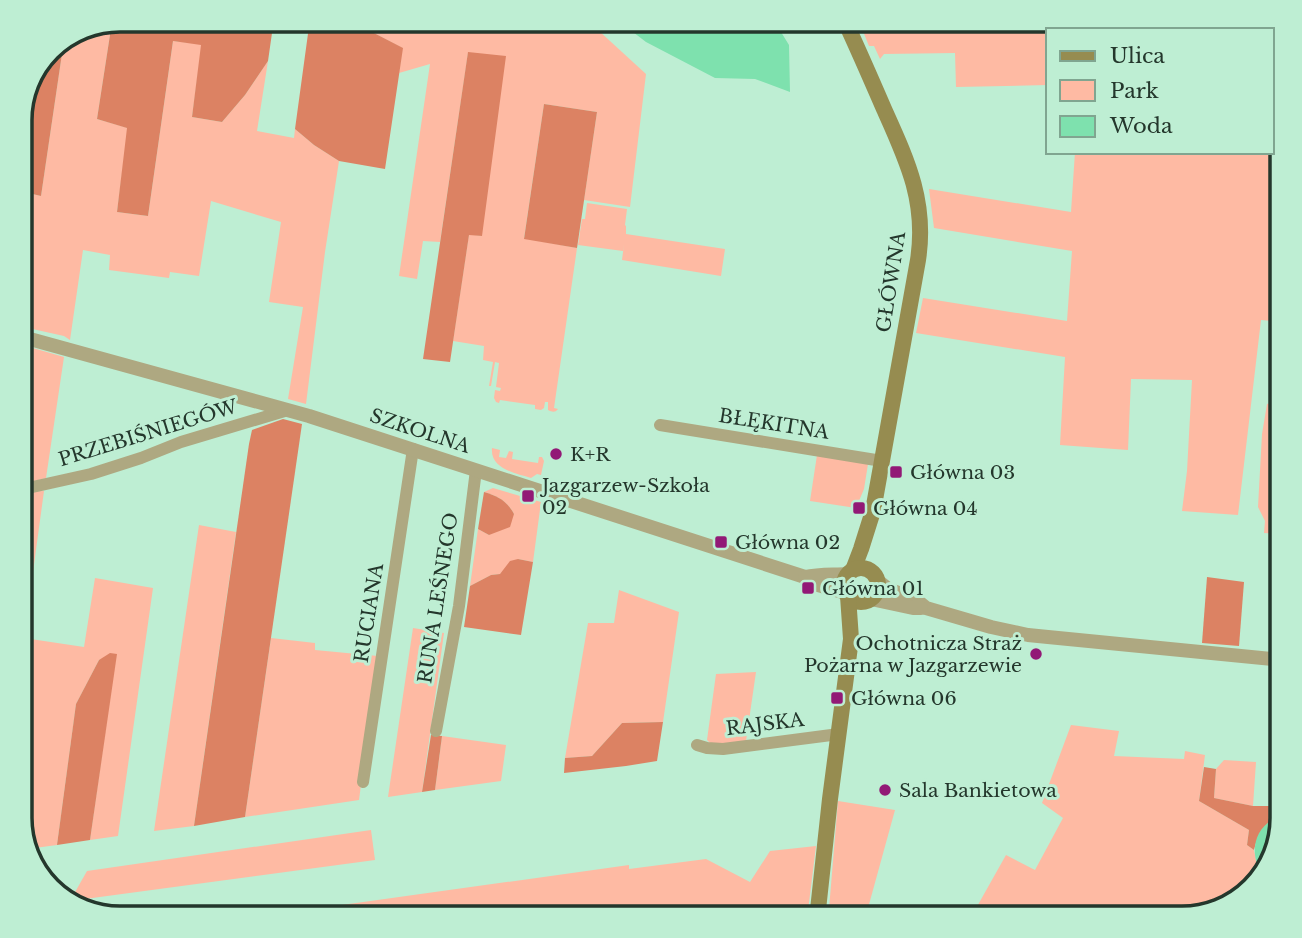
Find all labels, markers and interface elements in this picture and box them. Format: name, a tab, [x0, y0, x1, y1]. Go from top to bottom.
legend	[1046, 28, 1274, 154]
text: Ulica	[1110, 43, 1165, 69]
text: Park	[1110, 78, 1159, 104]
text: Woda	[1109, 113, 1173, 139]
street label: GŁÓWNA	[872, 230, 910, 334]
street label: PRZEBIŚNIEGÓW	[56, 395, 241, 471]
street label: SZKOLNA	[367, 404, 473, 458]
street label: BŁĘKITNA	[717, 404, 831, 444]
place label: K+R	[570, 443, 611, 466]
marker: K+R	[548, 446, 564, 462]
place label: Główna 03	[910, 461, 1015, 484]
marker: Główna 03	[888, 464, 904, 480]
place label: Jazgarzew-Szkoła 02	[539, 474, 710, 519]
marker: Jazgarzew-Szkoła 02	[520, 488, 536, 504]
place label: Główna 04	[873, 497, 978, 520]
marker: Główna 04	[851, 500, 867, 516]
street label: RUNA LEŚNEGO	[413, 511, 463, 685]
place label: Główna 02	[735, 531, 840, 554]
marker: Główna 02	[713, 534, 729, 550]
street label: RUCIANA	[350, 561, 388, 664]
place label: Główna 01	[822, 577, 924, 600]
marker: Główna 01	[800, 580, 816, 596]
place label: Ochotnicza Straż Pożarna w Jazgarzewie	[804, 632, 1022, 677]
marker: Ochotnicza Straż Pożarna w Jazgarzewie	[1028, 646, 1044, 662]
place label: Główna 06	[851, 687, 957, 710]
marker: Główna 06	[829, 690, 845, 706]
street label: RAJSKA	[725, 708, 806, 740]
place label: Sala Bankietowa	[899, 779, 1057, 802]
marker: Sala Bankietowa	[877, 782, 893, 798]

